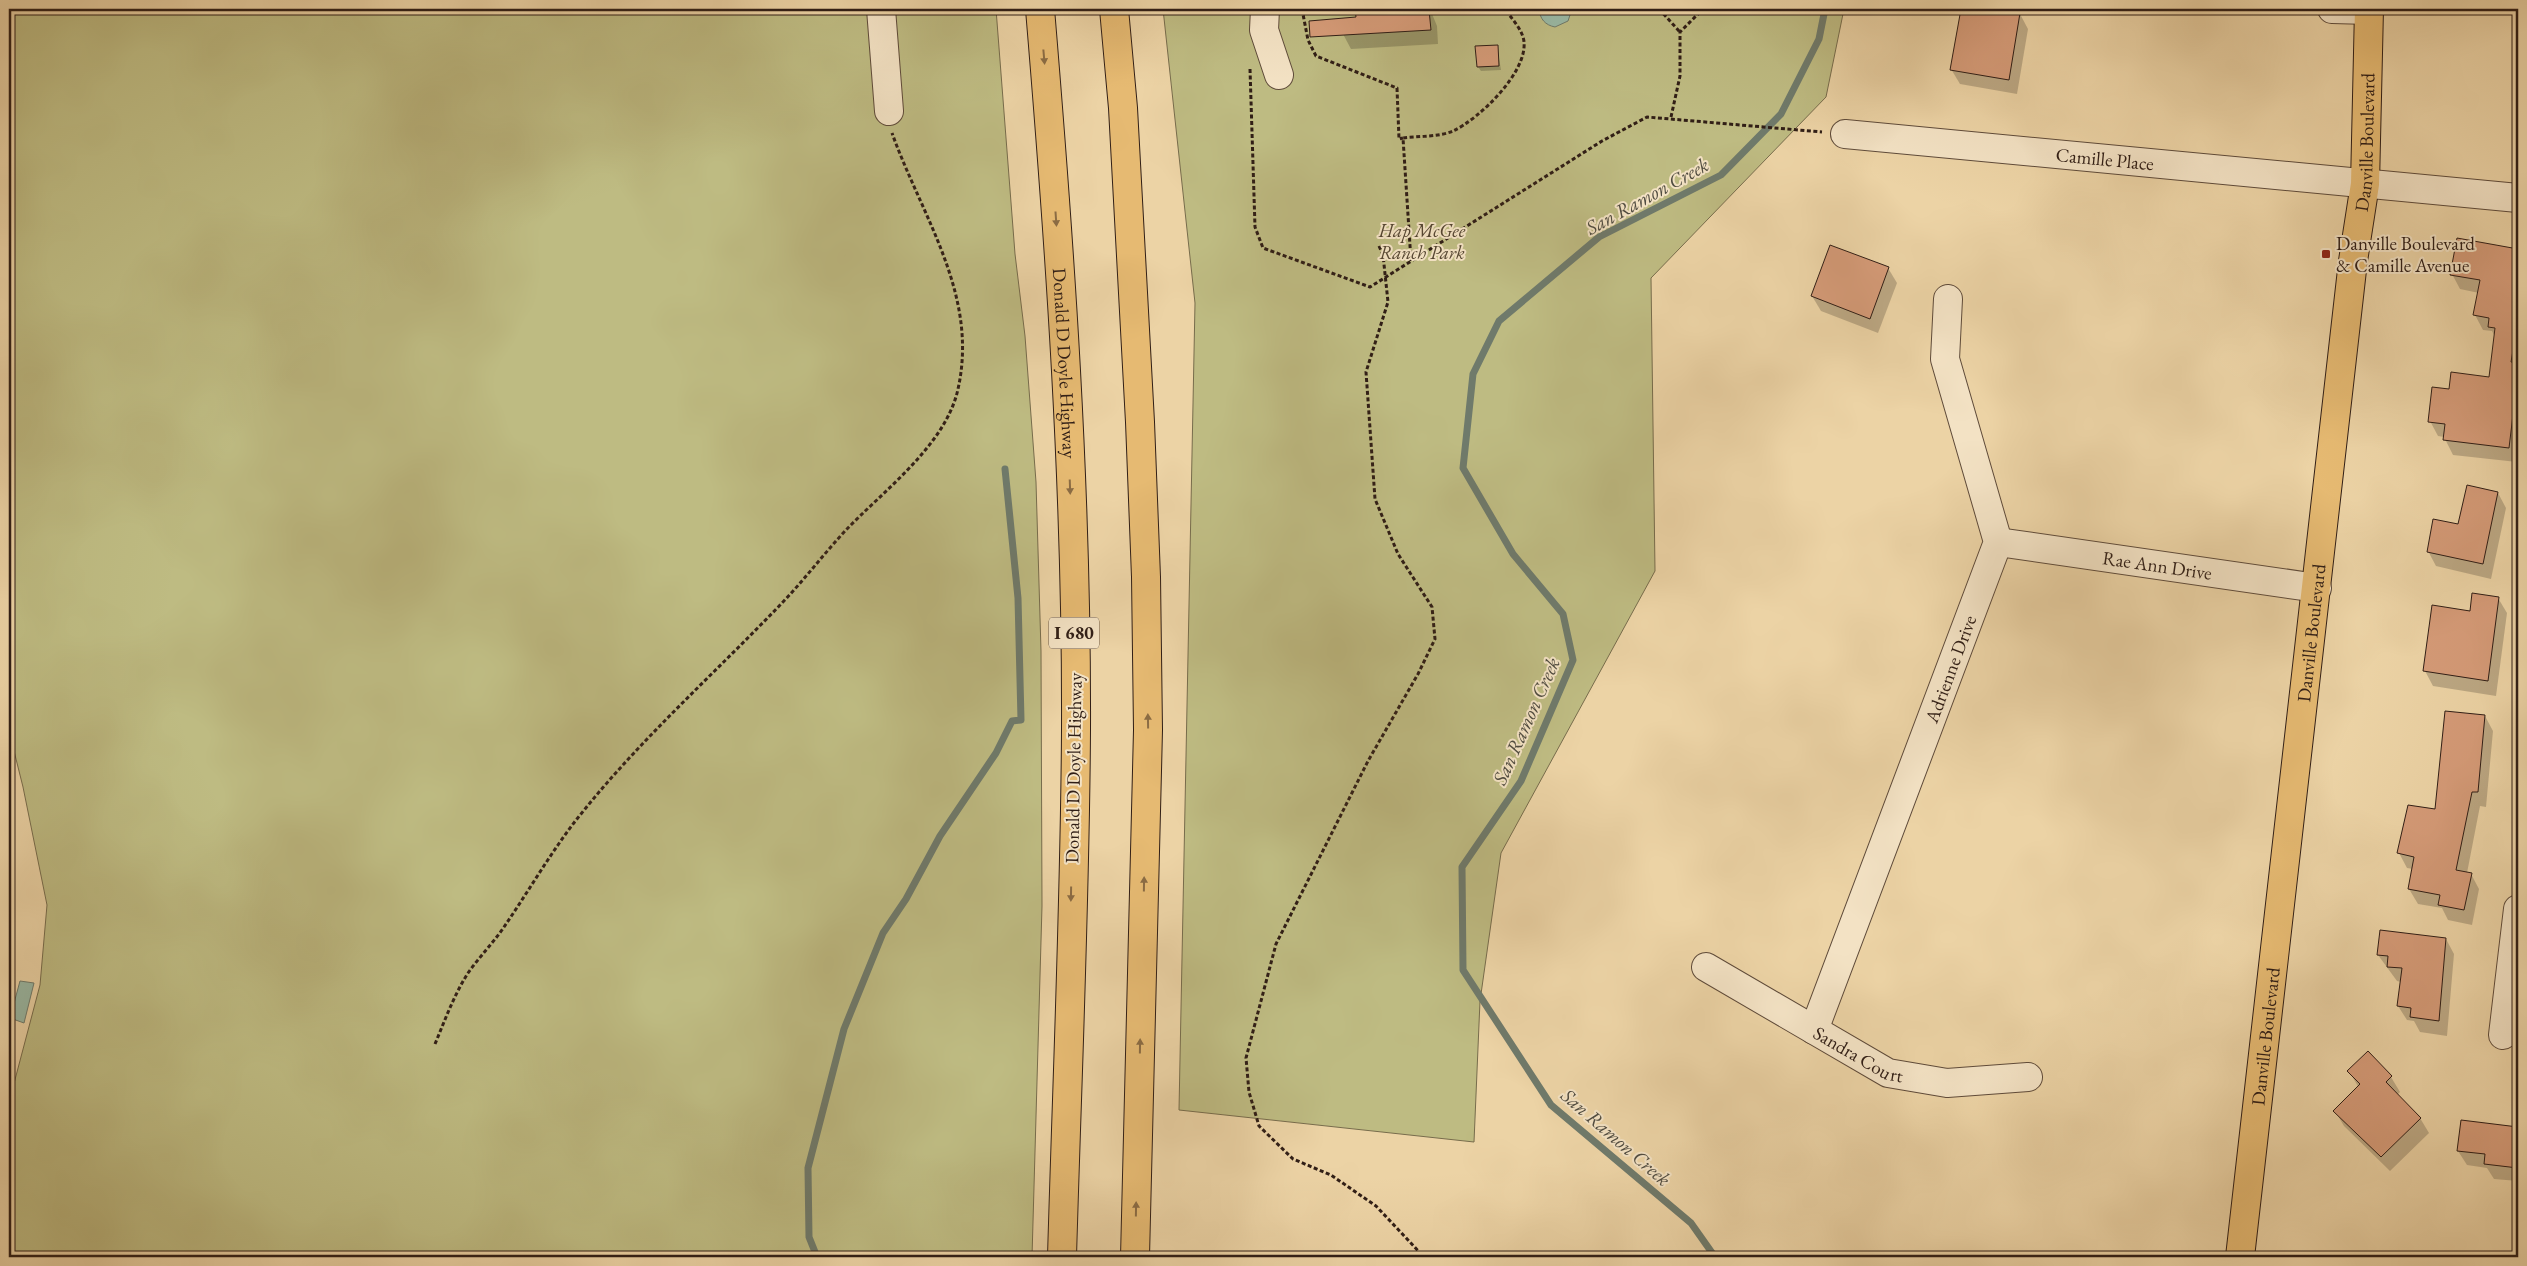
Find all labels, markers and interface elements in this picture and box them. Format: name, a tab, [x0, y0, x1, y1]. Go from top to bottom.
one-way arrow	[1040, 50, 1048, 66]
street label: Danville Boulevard	[2349, 72, 2381, 213]
street label: Camille Place	[2055, 142, 2155, 176]
water label: San Ramon Creek	[1580, 151, 1713, 241]
one-way arrow	[1052, 212, 1060, 228]
park label: Hap McGee Ranch Park	[1378, 218, 1466, 265]
place label: Danville Boulevard & Camille Avenue	[2336, 231, 2475, 278]
marker: Danville Boulevard & Camille Avenue	[2320, 248, 2332, 260]
street label: Donald D Doyle Highway	[1047, 267, 1082, 460]
one-way arrow	[1066, 479, 1074, 495]
street label: Rae Ann Drive	[2101, 545, 2214, 586]
street label: Danville Boulevard	[2291, 562, 2332, 704]
street label: Adrienne Drive	[1919, 612, 1982, 727]
road number: I 680	[1049, 618, 1099, 648]
water label: San Ramon Creek	[1486, 653, 1566, 790]
street label: Donald D Doyle Highway	[1059, 672, 1088, 864]
one-way arrow	[1144, 713, 1152, 729]
one-way arrow	[1140, 875, 1148, 891]
one-way arrow	[1067, 886, 1075, 902]
street label: Danville Boulevard	[2245, 966, 2286, 1107]
street label: Sandra Court	[1809, 1020, 1905, 1088]
one-way arrow	[1136, 1038, 1144, 1054]
water label: San Ramon Creek	[1555, 1082, 1676, 1192]
one-way arrow	[1132, 1200, 1140, 1216]

